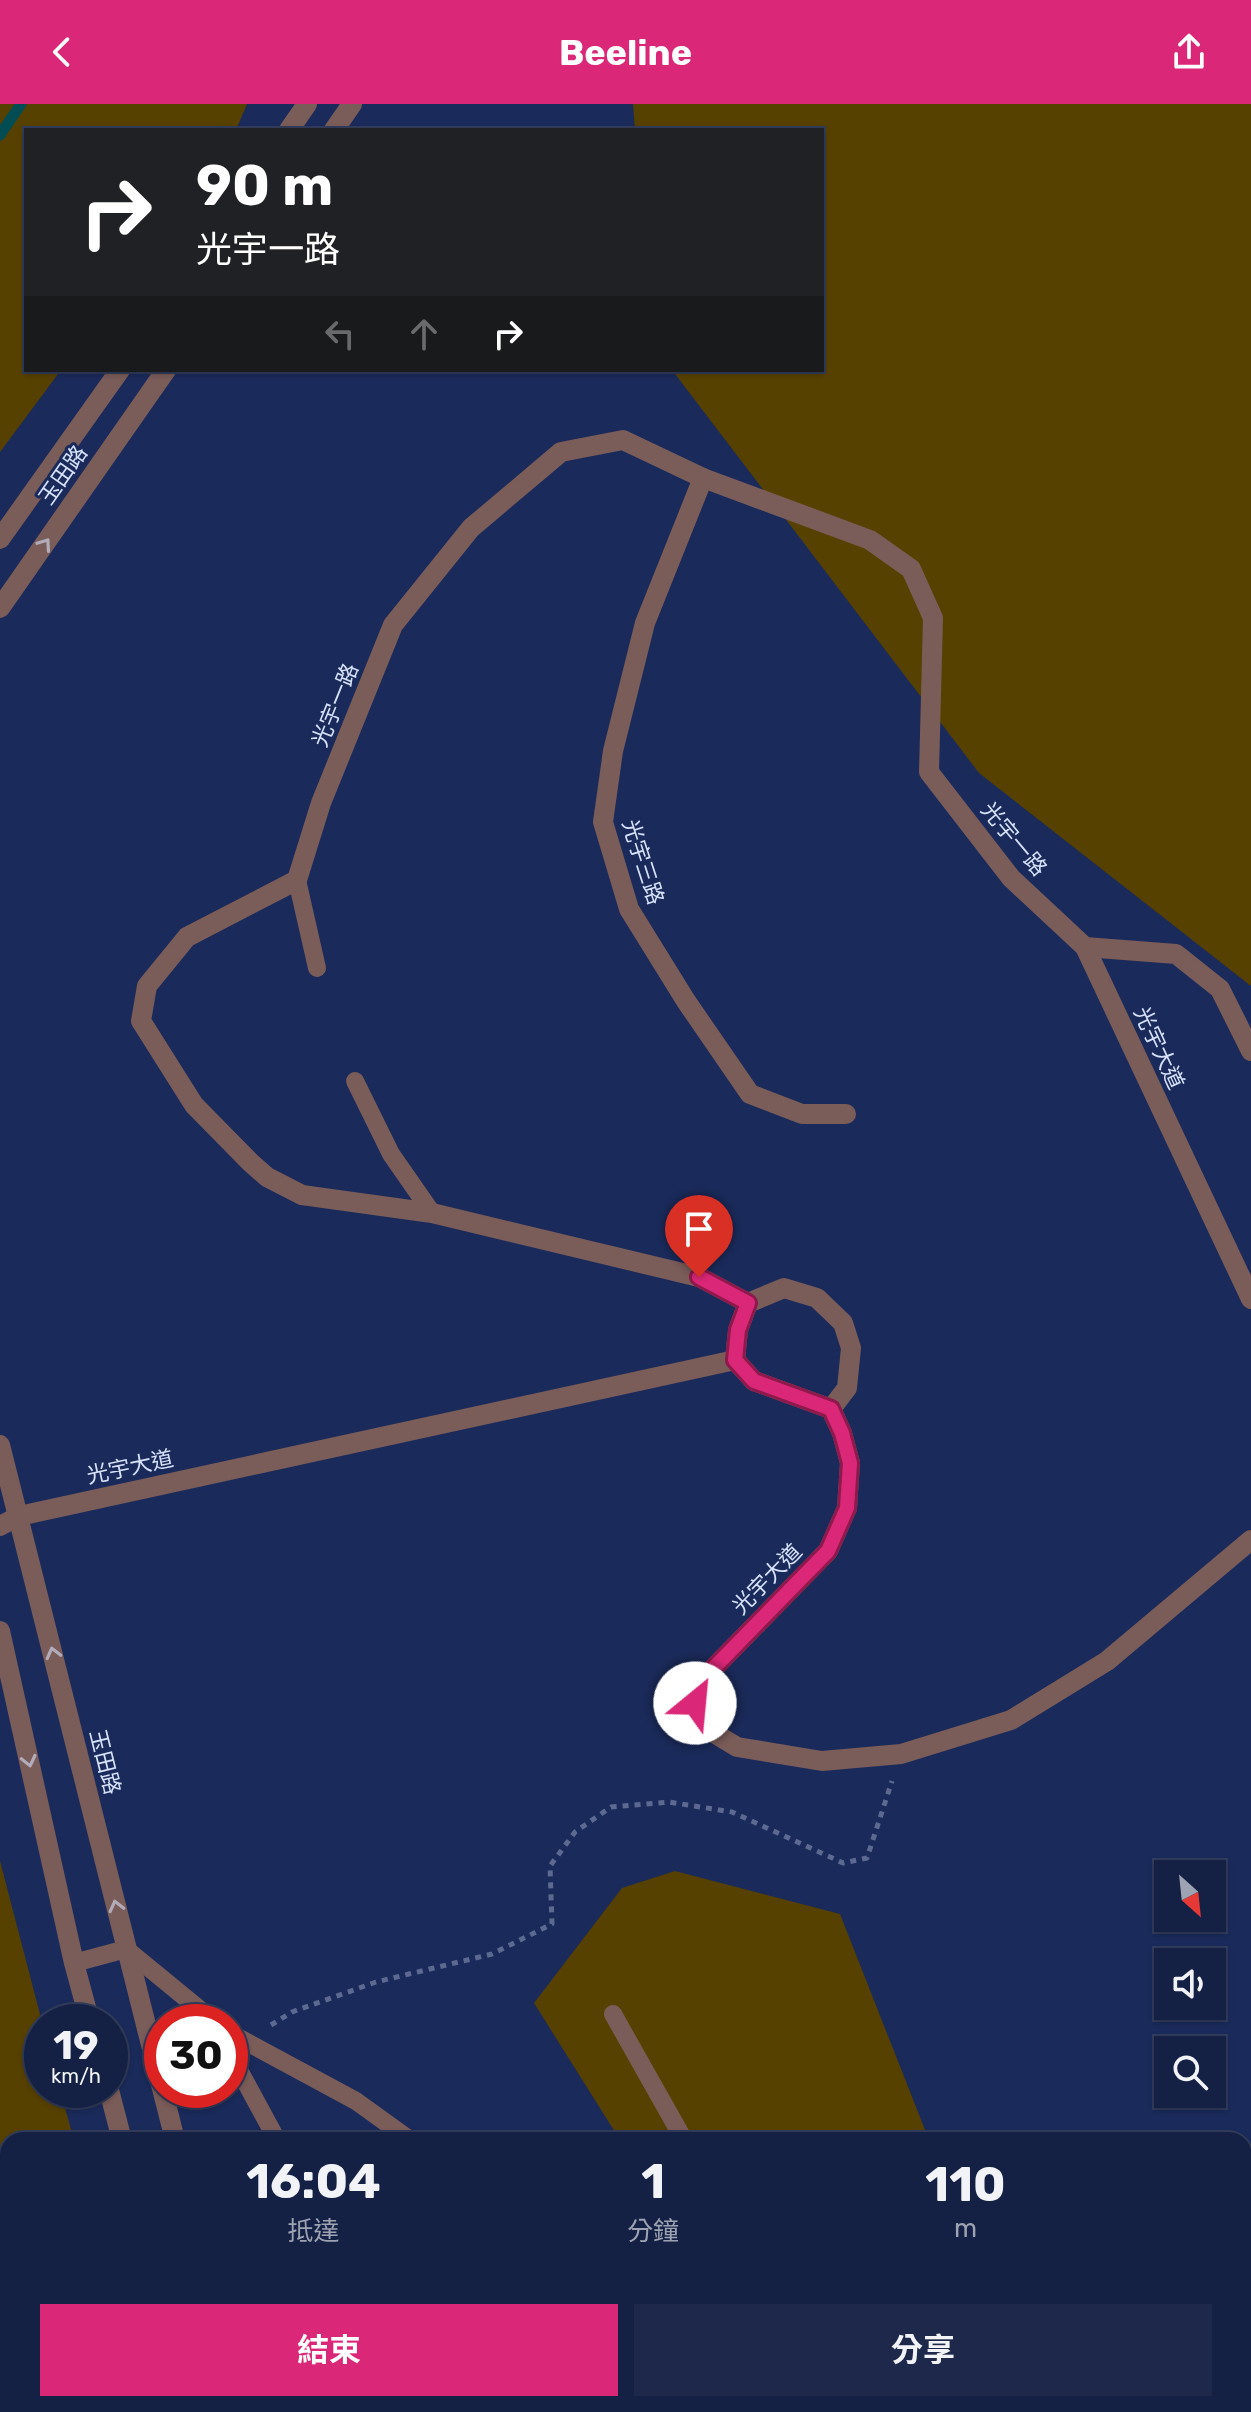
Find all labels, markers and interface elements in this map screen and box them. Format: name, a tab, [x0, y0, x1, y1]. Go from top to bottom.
icon: back	[40, 30, 84, 74]
icon: share	[1167, 30, 1211, 74]
text: Beeline	[559, 31, 692, 74]
text: 90 m	[196, 153, 333, 219]
icon: right	[64, 160, 168, 264]
text: 光宇一路	[196, 228, 340, 271]
icon: left	[318, 312, 362, 356]
icon: ahead	[402, 312, 446, 356]
icon: right	[486, 312, 530, 356]
street label: 玉田路	[33, 440, 93, 510]
one-way arrow	[35, 539, 50, 553]
street label: 光宇一路	[306, 659, 364, 751]
street label: 光宇一路	[975, 797, 1053, 881]
street label: 光宇三路	[617, 816, 669, 908]
street label: 光宇大道	[1128, 1002, 1190, 1094]
pin	[665, 1195, 733, 1277]
icon: arrive	[677, 1207, 721, 1251]
street label: 光宇大道	[84, 1445, 176, 1489]
street label: 光宇大道	[727, 1538, 807, 1620]
one-way arrow	[45, 1647, 62, 1661]
position arrow	[653, 1661, 737, 1745]
street label: 玉田路	[84, 1727, 126, 1797]
one-way arrow	[20, 1754, 37, 1768]
north arrow	[1154, 1860, 1226, 1932]
map controls	[1154, 1860, 1226, 2108]
one-way arrow	[108, 1899, 125, 1913]
button: sound	[1154, 1948, 1226, 2020]
speed limit sign: 30	[144, 2004, 248, 2108]
text: 19	[53, 2022, 99, 2069]
button: search	[1154, 2036, 1226, 2108]
text: km/h	[51, 2064, 101, 2088]
text: 16:04	[246, 2153, 381, 2210]
text: 1	[641, 2153, 665, 2210]
text: 110	[925, 2156, 1006, 2213]
text: m	[954, 2213, 977, 2244]
text: 抵達	[288, 2216, 340, 2247]
text: 分鐘	[627, 2216, 679, 2247]
button: 結束	[40, 2304, 618, 2396]
button: 分享	[634, 2304, 1212, 2396]

